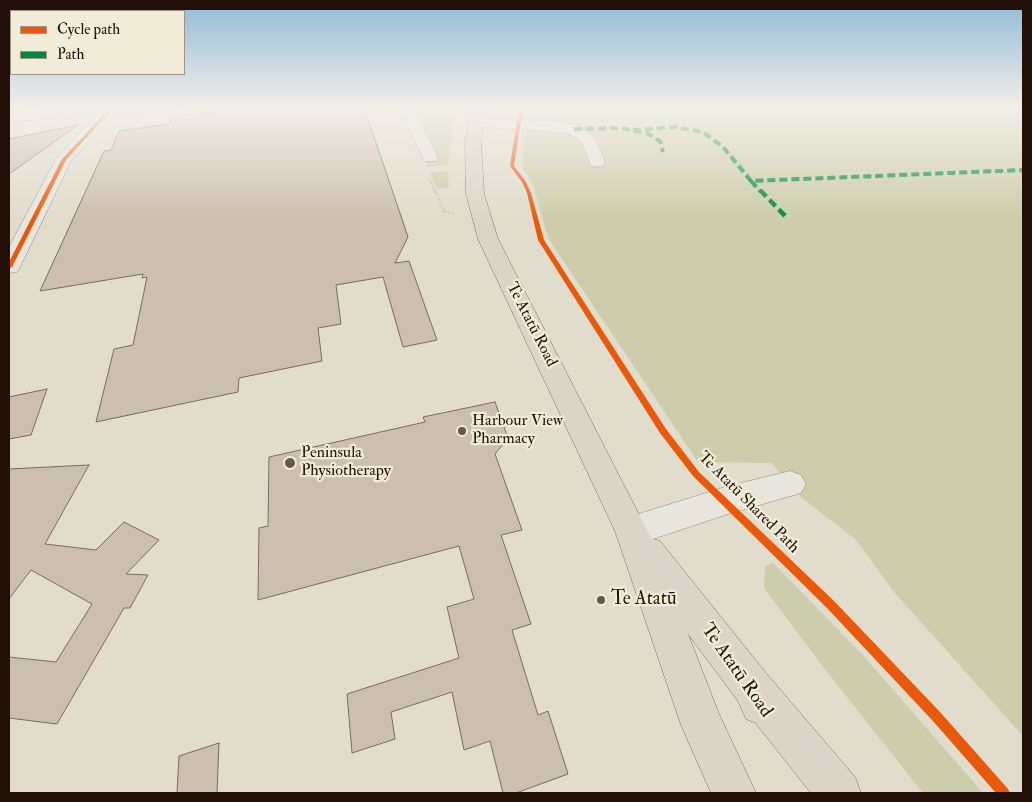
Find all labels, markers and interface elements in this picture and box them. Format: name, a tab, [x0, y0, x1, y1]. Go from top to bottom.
legend	[10, 10, 185, 75]
text: Cycle path	[57, 20, 120, 39]
text: Path	[57, 45, 84, 64]
street label: Te Atatū Road	[502, 280, 560, 370]
place label: Harbour View Pharmacy	[472, 412, 563, 450]
marker: Harbour View Pharmacy	[456, 425, 468, 437]
place label: Peninsula Physiotherapy	[301, 444, 391, 482]
street label: Te Atatū Shared Path	[693, 448, 803, 558]
marker: Peninsula Physiotherapy	[283, 456, 297, 470]
place label: Te Atatū	[611, 589, 677, 611]
marker: Te Atatū	[595, 594, 607, 606]
street label: Te Atatū Road	[695, 620, 777, 722]

